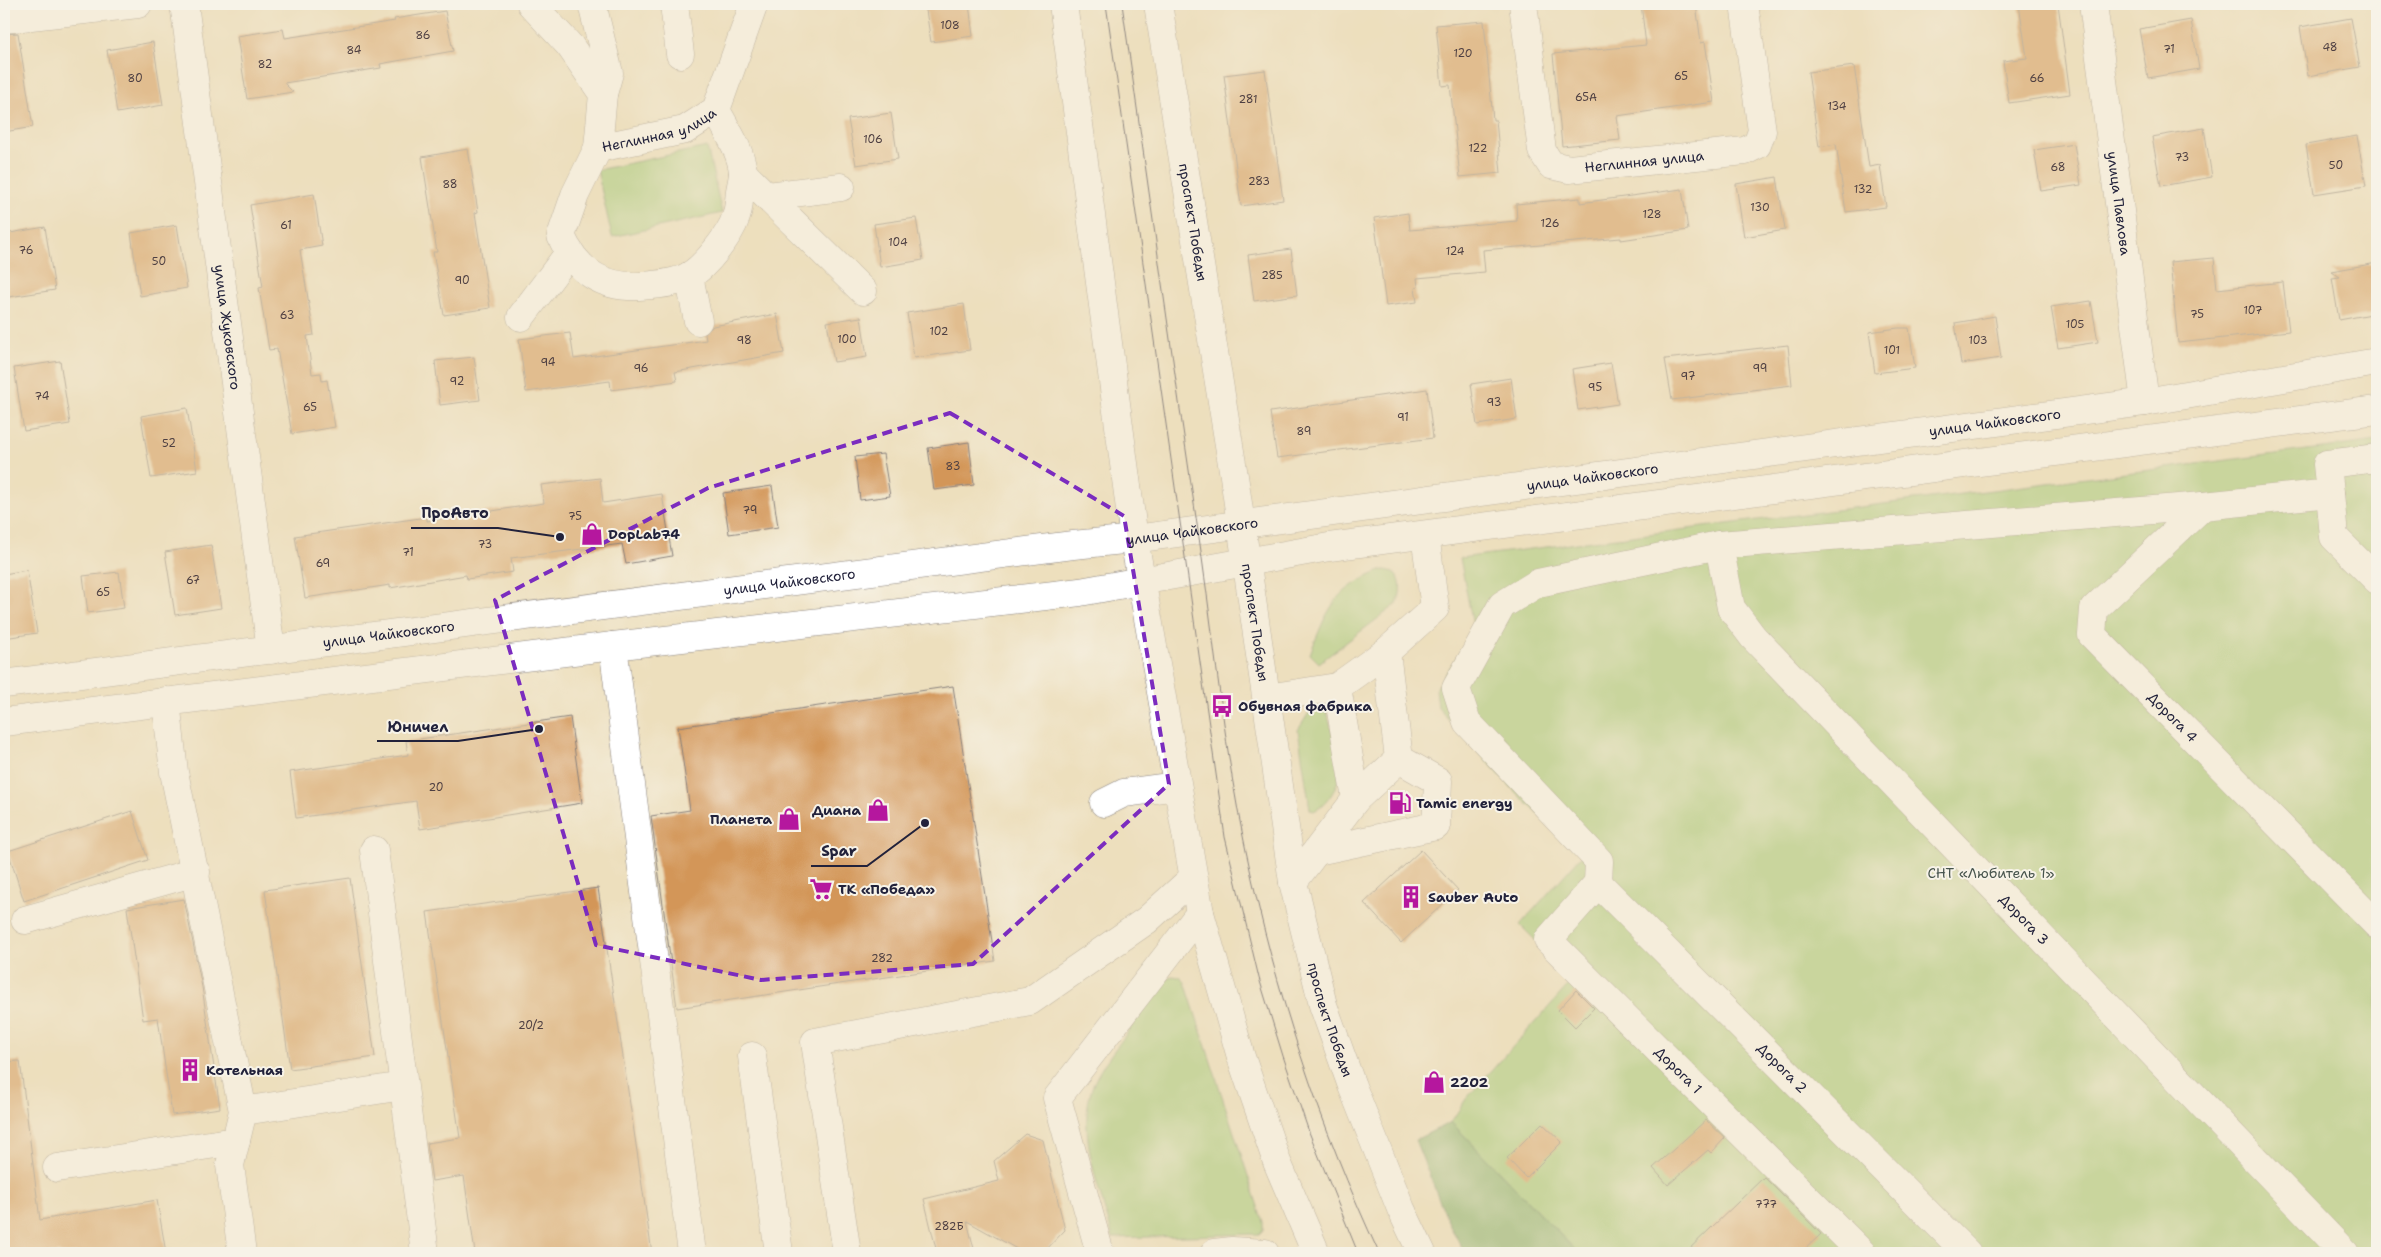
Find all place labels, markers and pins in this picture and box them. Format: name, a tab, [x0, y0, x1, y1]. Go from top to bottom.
callout: ПроАвто	[411, 498, 498, 528]
shop icon: DopLab74	[579, 521, 605, 547]
place label: DopLab74	[608, 525, 680, 543]
bus stop icon: Обувная фабрика	[1209, 693, 1235, 719]
place label: Обувная фабрика	[1238, 697, 1372, 715]
callout: Юничел	[377, 711, 458, 741]
fuel station icon: Tamic energy	[1387, 790, 1413, 816]
place label: Tamic energy	[1416, 794, 1513, 812]
shop icon: Диана	[865, 797, 891, 823]
place label: Диана	[812, 801, 861, 819]
shop icon: Планета	[776, 806, 802, 832]
place label: Планета	[710, 810, 772, 828]
callout: Spar	[811, 836, 867, 866]
supermarket icon: ТК «Победа»	[808, 876, 834, 902]
place label: ТК «Победа»	[838, 880, 935, 898]
building icon: Sauber Auto	[1398, 884, 1424, 910]
place label: Sauber Auto	[1428, 888, 1518, 906]
building icon: Котельная	[177, 1057, 203, 1083]
place label: Котельная	[206, 1061, 283, 1079]
shop icon: 2202	[1421, 1069, 1447, 1095]
place label: 2202	[1450, 1073, 1488, 1091]

